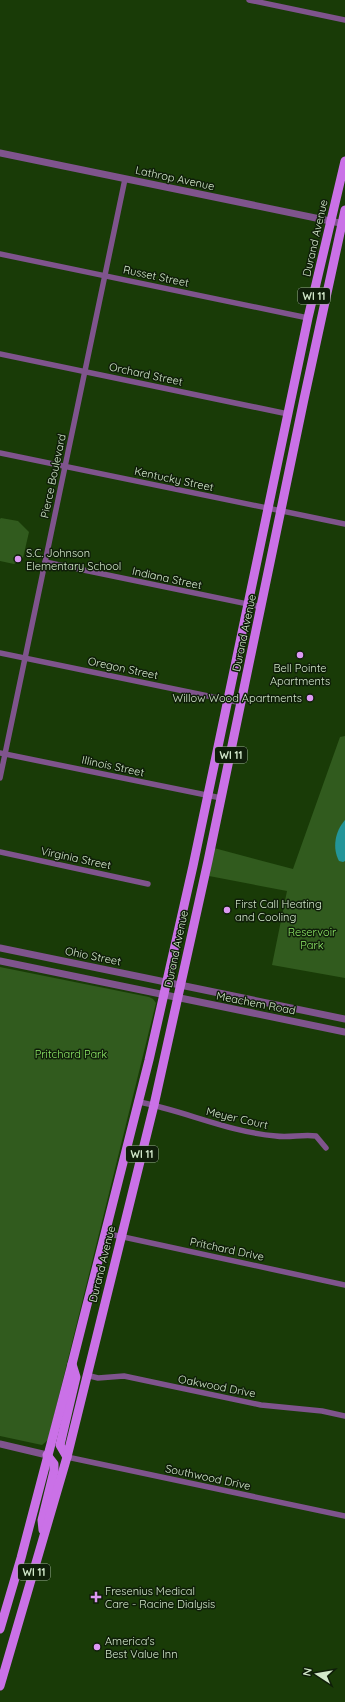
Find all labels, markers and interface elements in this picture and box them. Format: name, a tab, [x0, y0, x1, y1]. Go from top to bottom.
street label: Lathrop Avenue	[134, 163, 216, 193]
street label: Durand Avenue	[299, 198, 331, 278]
street label: Russet Street	[122, 262, 190, 290]
road number: WI 11	[298, 288, 330, 304]
street label: Orchard Street	[108, 359, 184, 389]
street label: Pierce Boulevard	[37, 433, 69, 519]
street label: Kentucky Street	[133, 464, 215, 494]
place label: S.C. Johnson Elementary School	[26, 546, 121, 573]
marker: S.C. Johnson Elementary School	[13, 554, 23, 564]
street label: Indiana Street	[131, 564, 203, 592]
street label: Durand Avenue	[229, 593, 259, 673]
marker: Bell Pointe Apartments	[295, 650, 305, 660]
street label: Oregon Street	[87, 654, 160, 682]
place label: Bell Pointe Apartments	[270, 661, 330, 688]
place label: Willow Wood Apartments	[173, 691, 302, 705]
marker: Willow Wood Apartments	[305, 693, 315, 703]
road number: WI 11	[215, 747, 247, 763]
street label: Illinois Street	[80, 753, 146, 780]
street label: Virginia Street	[40, 844, 113, 872]
place label: First Call Heating and Cooling	[235, 897, 322, 924]
marker: First Call Heating and Cooling	[222, 905, 232, 915]
street label: Durand Avenue	[161, 909, 191, 989]
park label: Reservoir Park	[288, 925, 337, 952]
street label: Ohio Street	[64, 944, 122, 968]
street label: Meachem Road	[215, 988, 297, 1018]
park label: Pritchard Park	[35, 1047, 107, 1061]
street label: Meyer Court	[205, 1104, 270, 1132]
road number: WI 11	[126, 1146, 158, 1162]
street label: Durand Avenue	[86, 1224, 118, 1304]
street label: Pritchard Drive	[189, 1234, 265, 1264]
street label: Oakwood Drive	[177, 1372, 257, 1400]
street label: Southwood Drive	[164, 1461, 252, 1493]
road number: WI 11	[18, 1564, 50, 1580]
place label: Fresenius Medical Care - Racine Dialysis	[105, 1584, 215, 1611]
marker: Fresenius Medical Care - Racine Dialysis	[90, 1591, 102, 1603]
place label: America's Best Value Inn	[105, 1634, 178, 1661]
marker: America's Best Value Inn	[92, 1642, 102, 1652]
north arrow	[297, 1654, 337, 1694]
text: N	[300, 1667, 315, 1677]

